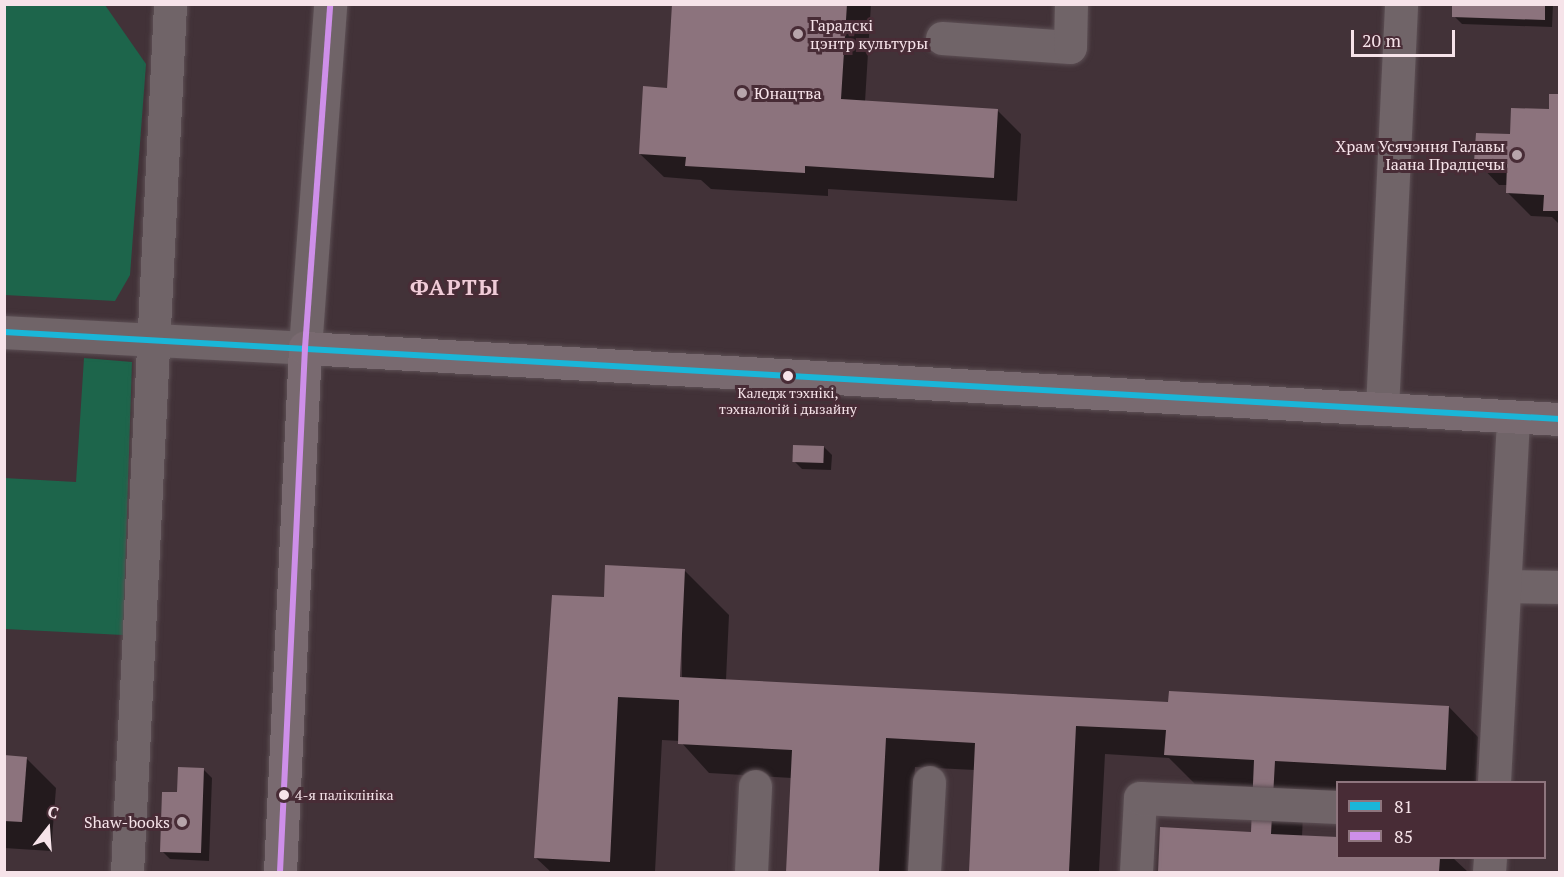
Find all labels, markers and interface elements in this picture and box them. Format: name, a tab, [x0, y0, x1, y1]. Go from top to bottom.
place label: Гарадскі цэнтр культуры	[810, 15, 928, 53]
scale bar	[1354, 18, 1458, 56]
marker: Гарадскі цэнтр культуры	[791, 27, 805, 41]
text: 20 m	[1362, 28, 1401, 52]
place label: Юнацтва	[754, 83, 822, 103]
marker: Юнацтва	[735, 86, 749, 100]
place label: Храм Усячэння Галавы Іаана Прадцечы	[1335, 136, 1505, 174]
marker: Храм Усячэння Галавы Іаана Прадцечы	[1510, 148, 1524, 162]
district label: ФАРТЫ	[410, 274, 500, 300]
marker: Каледж тэхнікі, тэхналогій і дызайну	[782, 370, 794, 382]
place label: Каледж тэхнікі, тэхналогій і дызайну	[719, 385, 857, 418]
legend	[1336, 781, 1546, 859]
place label: 4-я паліклініка	[295, 787, 394, 803]
marker: 4-я паліклініка	[278, 789, 290, 801]
text: 81	[1394, 794, 1413, 818]
north arrow	[18, 799, 78, 859]
text: С	[45, 800, 61, 824]
place label: Shaw-books	[84, 812, 170, 832]
marker: Shaw-books	[175, 815, 189, 829]
text: 85	[1394, 824, 1413, 848]

